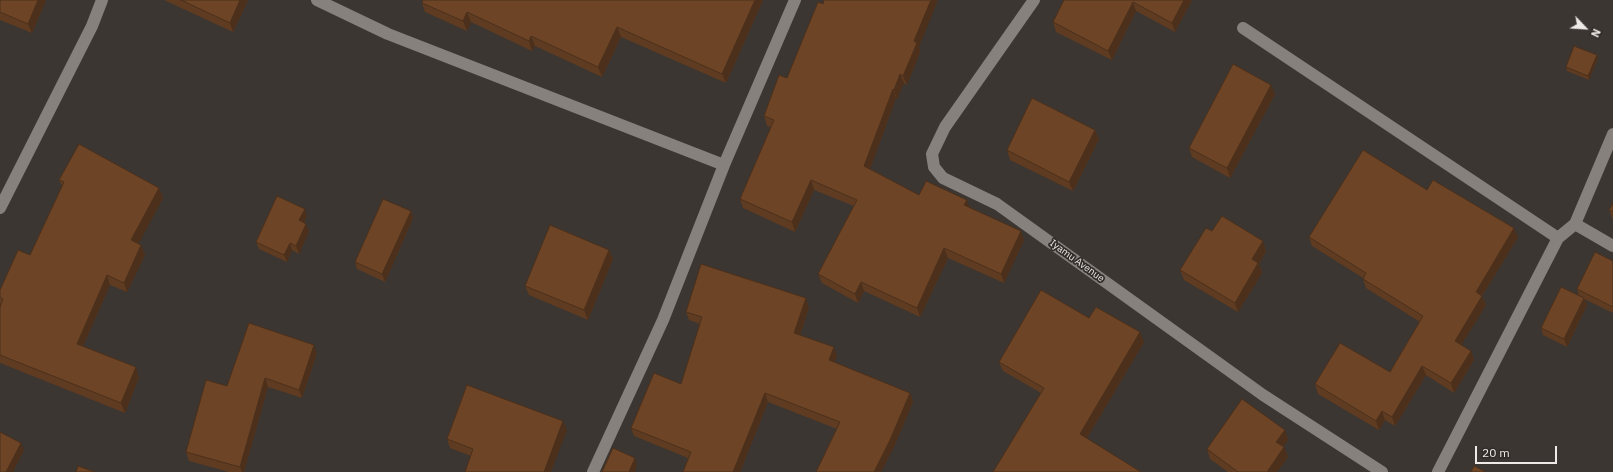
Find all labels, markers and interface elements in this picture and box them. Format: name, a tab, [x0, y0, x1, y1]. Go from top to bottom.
north arrow	[1565, 8, 1605, 48]
text: N	[1588, 27, 1604, 40]
street label: Iyamu Avenue	[1047, 237, 1107, 285]
scale bar	[1477, 438, 1559, 464]
text: 20 m	[1482, 445, 1510, 460]

